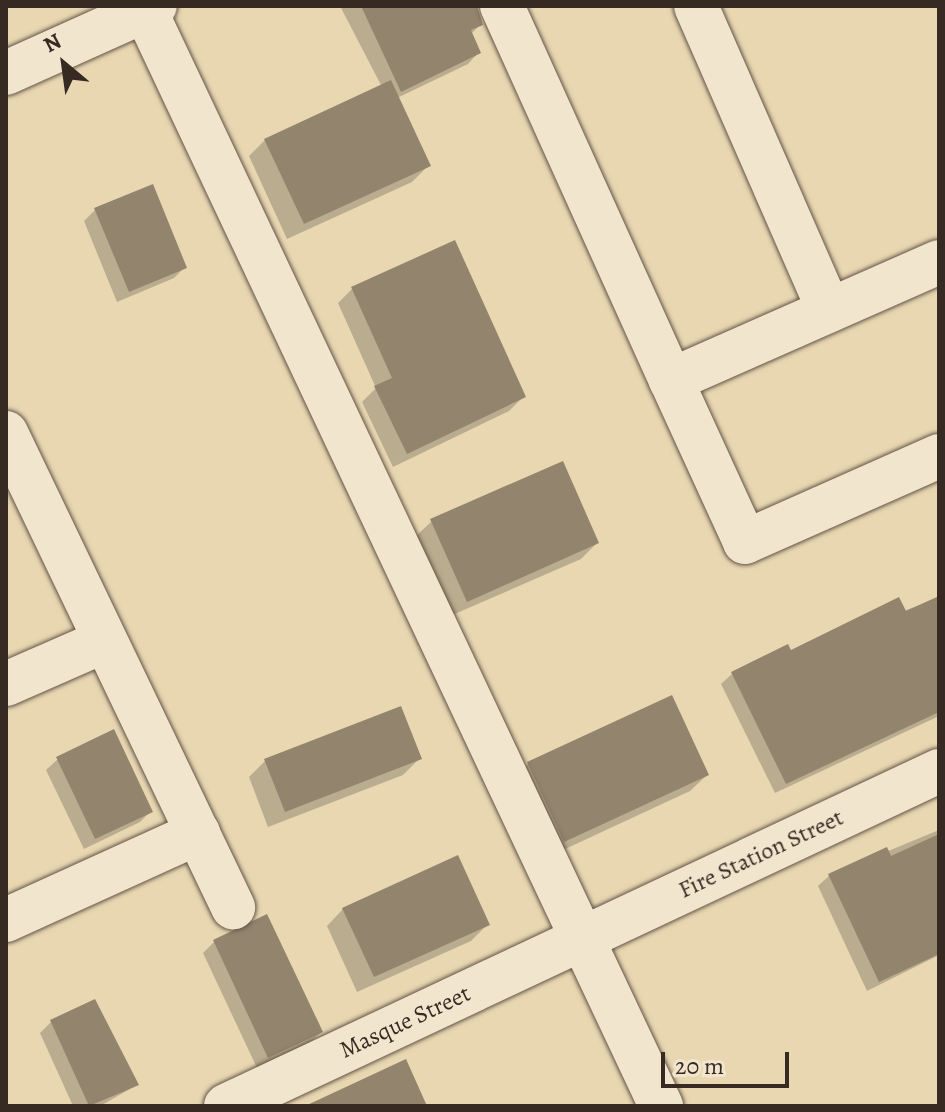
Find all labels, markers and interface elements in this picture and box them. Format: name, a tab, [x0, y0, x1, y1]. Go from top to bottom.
north arrow	[24, 24, 104, 104]
text: N	[38, 26, 67, 60]
street label: Fire Station Street	[674, 803, 848, 905]
street label: Masque Street	[335, 979, 475, 1065]
scale bar	[665, 1036, 793, 1086]
text: 20 m	[675, 1050, 724, 1082]

